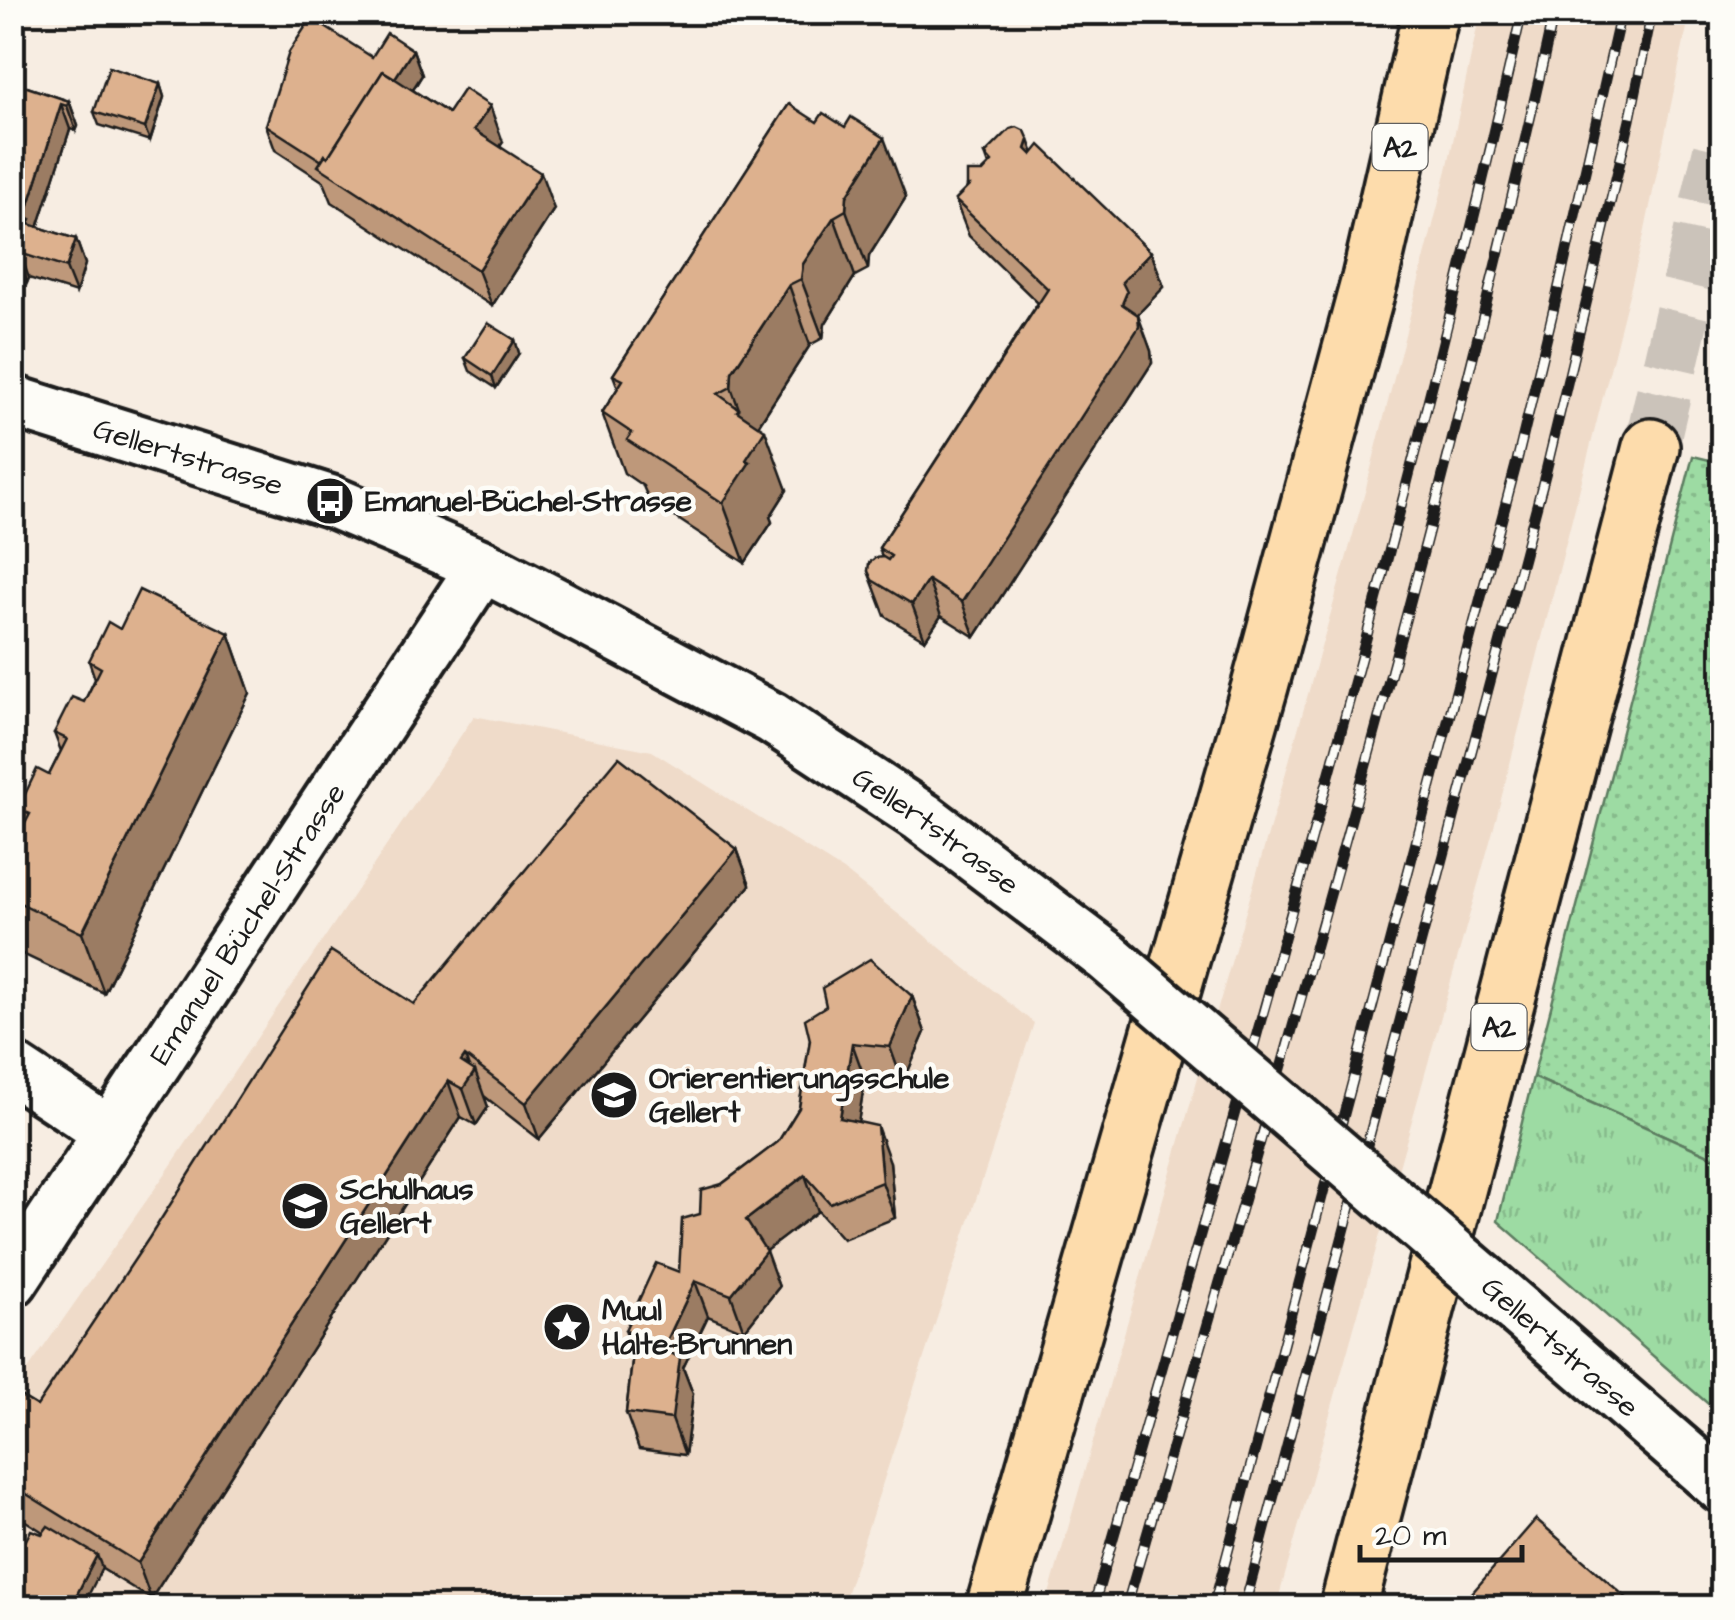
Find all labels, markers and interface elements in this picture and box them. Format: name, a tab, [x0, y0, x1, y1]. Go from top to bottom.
road number: A2	[1372, 124, 1428, 170]
street label: Gellertstrasse	[88, 408, 288, 507]
bus stop icon: Emanuel-Büchel-Strasse	[304, 475, 356, 527]
place label: Emanuel-Büchel-Strasse	[365, 481, 692, 523]
street label: Gellertstrasse	[844, 757, 1028, 905]
street label: Emanuel Büchel-Strasse	[140, 775, 357, 1073]
road number: A2	[1472, 1004, 1526, 1050]
place label: Orierentierungsschule Gellert	[649, 1058, 950, 1134]
school or university icon: Orierentierungsschule Gellert	[588, 1069, 640, 1121]
place label: Schulhaus Gellert	[339, 1169, 473, 1245]
school or university icon: Schulhaus Gellert	[279, 1180, 331, 1232]
street label: Gellertstrasse	[1472, 1267, 1648, 1428]
place label: Muul Halte-Brunnen	[602, 1290, 792, 1366]
place icon: Muul Halte-Brunnen	[541, 1301, 593, 1353]
scale bar	[1360, 1500, 1522, 1562]
text: 20 m	[1375, 1515, 1447, 1557]

